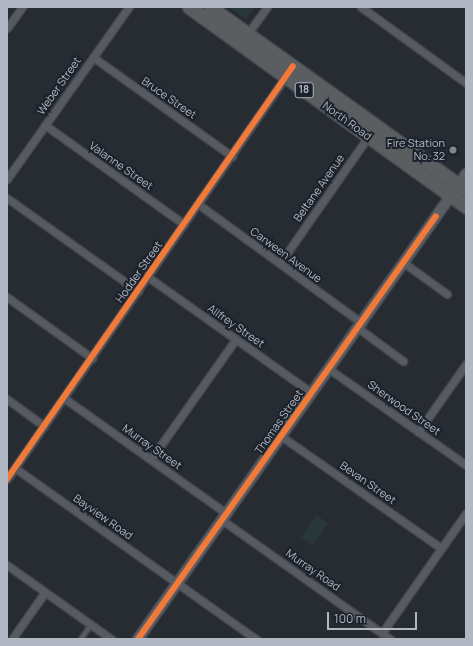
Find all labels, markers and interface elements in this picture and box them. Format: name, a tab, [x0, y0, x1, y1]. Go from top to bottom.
street label: Weber Street	[34, 55, 84, 117]
street label: Bruce Street	[139, 74, 199, 122]
road number: 18	[294, 82, 314, 98]
street label: North Road	[320, 99, 374, 143]
place label: Fire Station No. 32	[387, 137, 445, 163]
street label: Valanne Street	[87, 139, 155, 193]
marker: Fire Station No. 32	[448, 145, 458, 155]
street label: Beltane Avenue	[291, 152, 347, 224]
street label: Carween Avenue	[248, 225, 324, 285]
street label: Hodder Street	[113, 239, 165, 305]
street label: Allfrey Street	[205, 302, 267, 350]
street label: Sherwood Street	[365, 378, 443, 438]
street label: Thomas Street	[252, 387, 306, 457]
street label: Murray Street	[120, 422, 184, 472]
street label: Bevan Street	[337, 459, 399, 507]
street label: Bayview Road	[71, 492, 135, 542]
street label: Murray Road	[283, 546, 343, 594]
scale bar	[329, 604, 419, 630]
text: 100 m	[334, 610, 366, 627]

